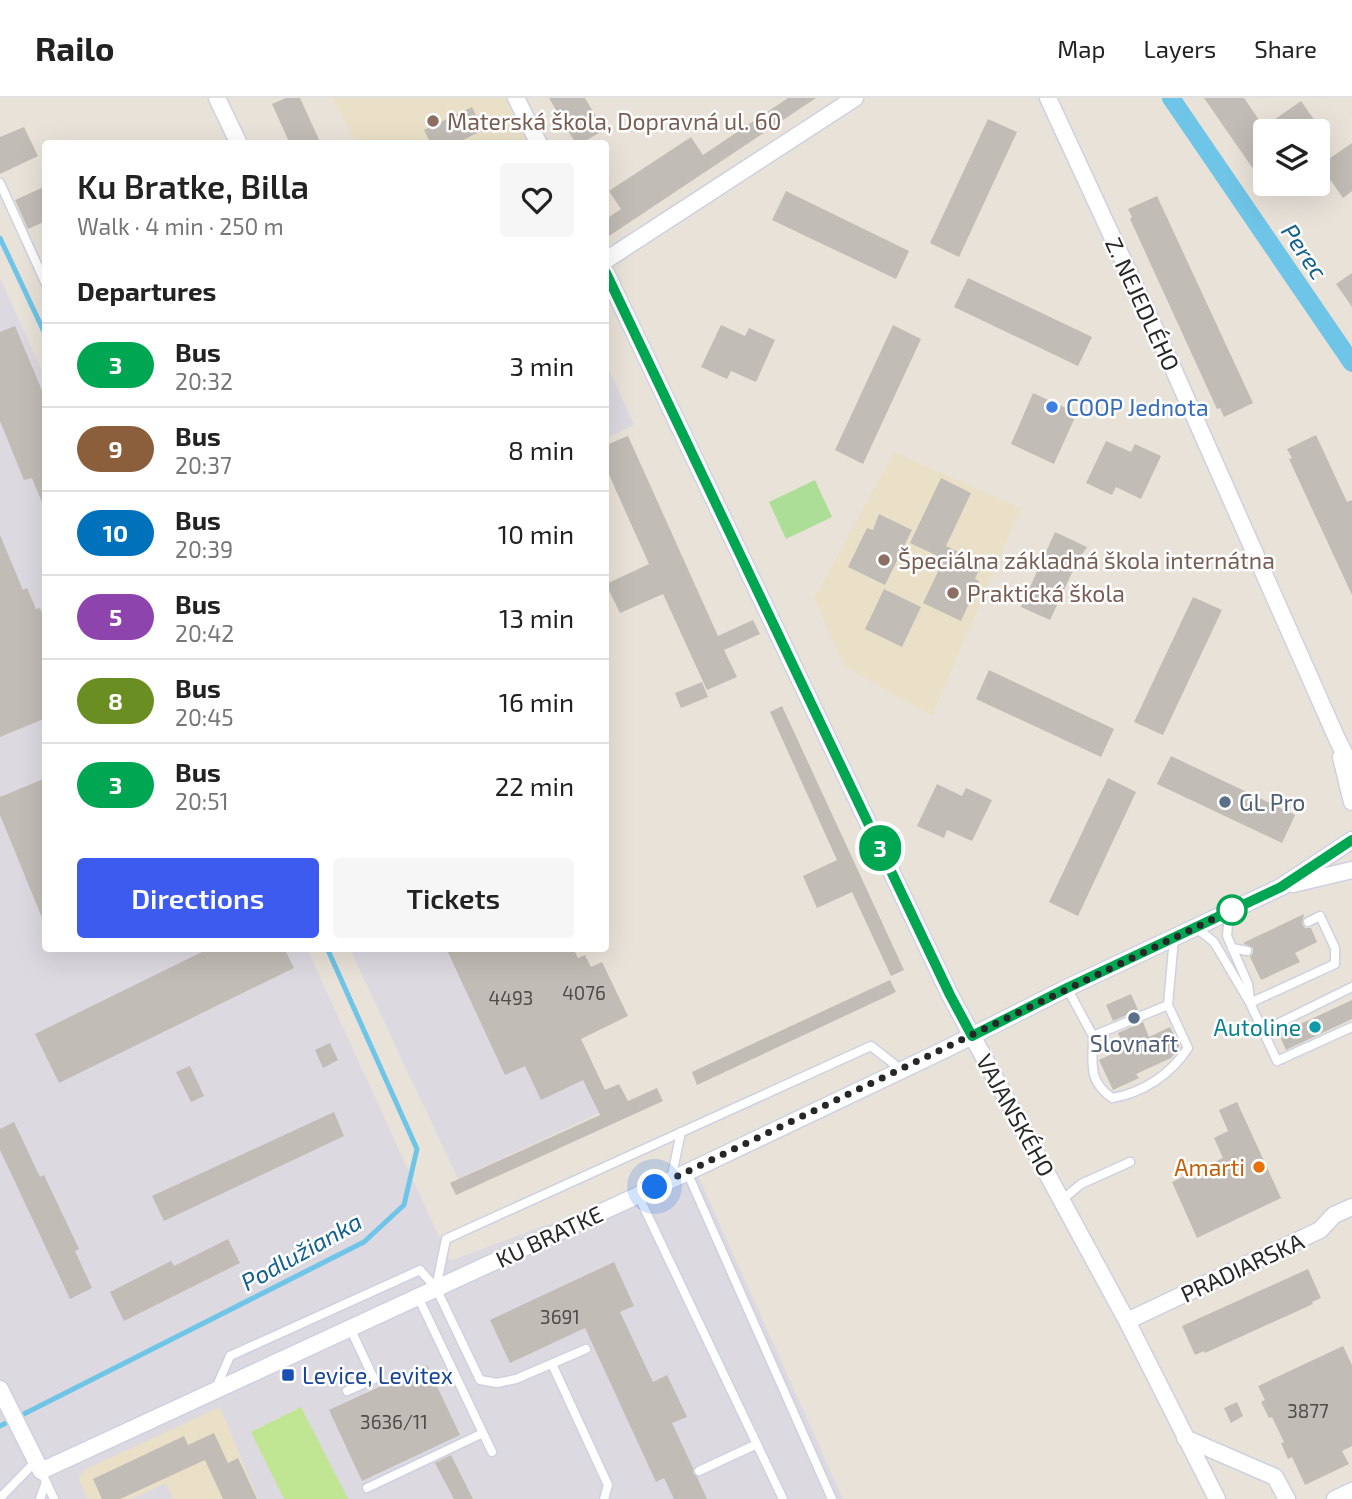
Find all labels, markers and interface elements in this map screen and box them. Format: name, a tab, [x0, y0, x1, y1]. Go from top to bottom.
text: Railo	[35, 28, 115, 68]
text: Map	[1057, 34, 1105, 63]
text: Layers	[1143, 34, 1216, 63]
text: Share	[1254, 34, 1317, 63]
place label: Materská škola, Dopravná ul. 60	[447, 107, 781, 135]
marker: Materská škola, Dopravná ul. 60	[425, 113, 441, 129]
map controls	[1253, 119, 1330, 196]
button: layers	[1253, 119, 1330, 196]
button: heart	[500, 163, 574, 237]
text: Ku Bratke, Billa	[77, 166, 309, 206]
text: Walk · 4 min · 250 m	[77, 212, 284, 240]
water label: Perec	[1276, 218, 1334, 285]
street label: Z. NEJEDLÉHO	[1100, 233, 1186, 375]
text: Departures	[77, 275, 216, 306]
text: Bus	[175, 336, 221, 367]
text: 3	[109, 350, 122, 379]
text: 3 min	[509, 350, 574, 381]
text: 20:32	[175, 367, 233, 395]
place label: COOP Jednota	[1066, 393, 1209, 421]
marker: COOP Jednota	[1044, 399, 1060, 415]
text: Bus	[175, 420, 221, 451]
text: 9	[108, 434, 123, 463]
text: 8 min	[508, 434, 574, 465]
text: 20:37	[175, 451, 232, 479]
text: Bus	[175, 504, 221, 535]
text: 10	[103, 518, 128, 547]
text: 10 min	[498, 518, 574, 549]
text: 20:39	[175, 535, 233, 563]
place label: Špeciálna základná škola internátna	[898, 546, 1275, 574]
marker: Špeciálna základná škola internátna	[876, 552, 892, 568]
place label: Praktická škola	[967, 579, 1125, 607]
marker: Praktická škola	[945, 585, 961, 601]
text: Bus	[175, 588, 221, 619]
text: 5	[109, 602, 122, 631]
text: 13 min	[499, 602, 574, 633]
text: 20:42	[175, 619, 234, 647]
text: Bus	[175, 672, 221, 703]
text: 8	[108, 686, 123, 715]
text: 16 min	[499, 686, 574, 717]
text: 20:45	[175, 703, 234, 731]
text: Bus	[175, 756, 221, 787]
text: 3	[109, 770, 122, 799]
text: 22 min	[495, 770, 574, 801]
text: 20:51	[175, 787, 229, 815]
place label: GL Pro	[1239, 788, 1305, 816]
marker: GL Pro	[1217, 794, 1233, 810]
line badge: 3	[857, 825, 903, 871]
text: 3	[873, 833, 887, 862]
button: Directions	[77, 858, 319, 938]
button: Tickets	[333, 858, 574, 938]
unlabelled marker	[1217, 895, 1247, 925]
house number: 4076	[562, 981, 606, 1004]
house number: 4493	[489, 986, 533, 1009]
marker: Slovnaft	[1126, 1010, 1142, 1026]
place label: Autoline	[1214, 1013, 1301, 1041]
marker: Autoline	[1307, 1019, 1323, 1035]
place label: Slovnaft	[1090, 1029, 1178, 1057]
street label: VAJANSKÉHO	[971, 1049, 1061, 1181]
place label: Amarti	[1174, 1153, 1245, 1181]
marker: Amarti	[1251, 1159, 1267, 1175]
your location	[637, 1169, 672, 1204]
street label: KU BRATKE	[491, 1199, 607, 1273]
water label: Podlužianka	[235, 1206, 367, 1296]
street label: PRADIARSKA	[1176, 1226, 1309, 1308]
house number: 3691	[540, 1305, 580, 1328]
place label: Levice, Levitex	[302, 1361, 453, 1389]
marker: Levice, Levitex	[280, 1367, 296, 1383]
house number: 3877	[1287, 1399, 1329, 1422]
house number: 3636/11	[360, 1410, 428, 1433]

